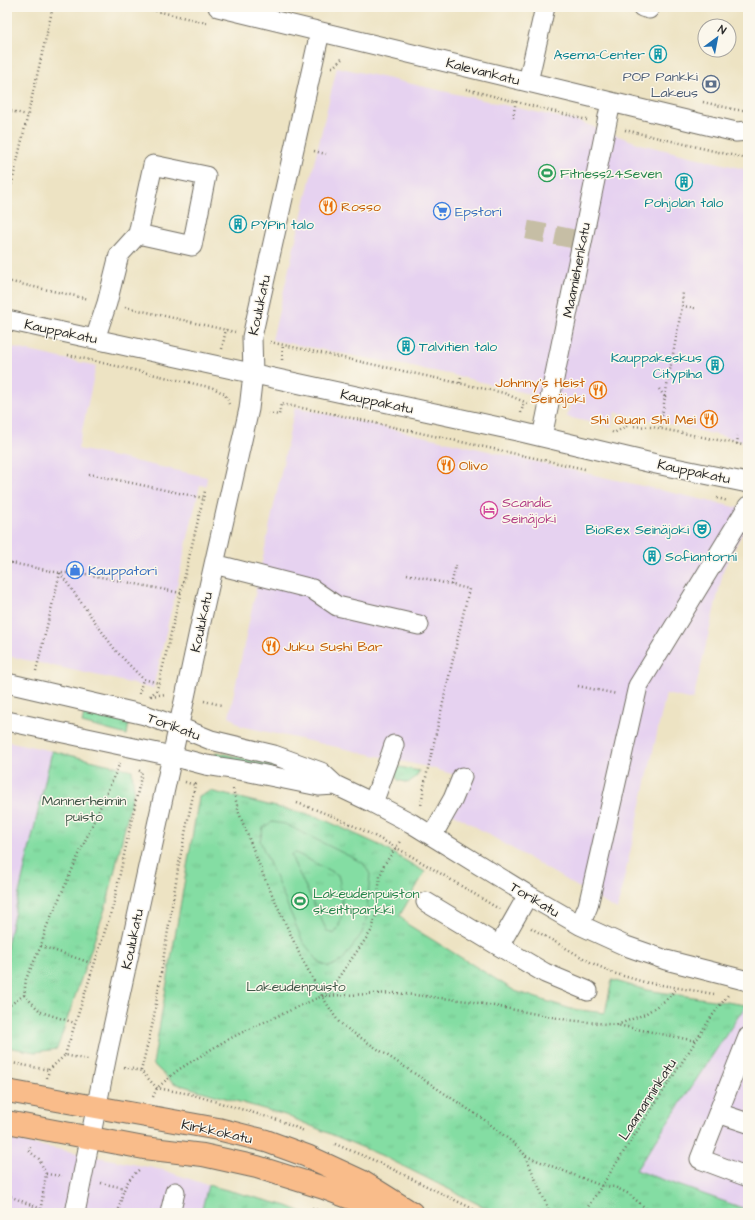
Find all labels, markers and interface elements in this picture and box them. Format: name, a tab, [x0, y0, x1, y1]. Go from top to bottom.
north arrow	[697, 18, 737, 58]
text: N	[715, 22, 729, 38]
building icon: Asema-Center	[648, 44, 668, 64]
place label: Asema-Center	[554, 45, 645, 65]
street label: Kalevankatu	[444, 53, 522, 91]
place label: POP Pankki Lakeus	[623, 67, 698, 103]
bank icon: POP Pankki Lakeus	[701, 74, 721, 94]
sports icon: Fitness24Seven	[537, 163, 557, 183]
place label: Fitness24Seven	[560, 164, 662, 184]
building icon: Pohjolan talo	[674, 172, 694, 192]
place label: Pohjolan talo	[645, 193, 724, 213]
restaurant icon: Rosso	[318, 196, 338, 216]
place label: Rosso	[341, 197, 381, 217]
supermarket icon: Epstori	[432, 201, 452, 221]
place label: Epstori	[455, 202, 501, 222]
building icon: PYPin talo	[228, 214, 248, 234]
place label: PYPin talo	[251, 215, 314, 235]
street label: Maamiehenkatu	[558, 221, 596, 319]
street label: Koulukatu	[244, 273, 276, 337]
street label: Kauppakatu	[23, 315, 99, 349]
building icon: Talvitien talo	[396, 336, 416, 356]
place label: Talvitien talo	[419, 337, 497, 357]
place label: Kauppakeskus Citypiha	[611, 348, 702, 384]
building icon: Kauppakeskus Citypiha	[705, 355, 725, 375]
place label: Johnny's Heist Seinäjoki	[495, 373, 585, 409]
restaurant icon: Johnny's Heist Seinäjoki	[588, 380, 608, 400]
street label: Kauppakatu	[339, 385, 415, 419]
restaurant icon: Shi Quan Shi Mei	[699, 409, 719, 429]
place label: Shi Quan Shi Mei	[591, 410, 696, 430]
restaurant icon: Olivo	[436, 455, 456, 475]
street label: Kauppakatu	[656, 455, 732, 489]
place label: Olivo	[459, 456, 488, 476]
place label: Scandic Seinäjoki	[502, 493, 556, 529]
hotel icon: Scandic Seinäjoki	[479, 500, 499, 520]
theatre icon: BioRex Seinäjoki	[692, 519, 712, 539]
place label: BioRex Seinäjoki	[585, 520, 689, 540]
building icon: Sofiantorni	[642, 546, 662, 566]
place label: Sofiantorni	[665, 547, 737, 567]
shop icon: Kauppatori	[65, 560, 85, 580]
place label: Kauppatori	[88, 561, 157, 581]
street label: Koulukatu	[186, 590, 218, 654]
restaurant icon: Juku Sushi Bar	[261, 636, 281, 656]
place label: Juku Sushi Bar	[284, 637, 383, 657]
street label: Torikatu	[144, 708, 203, 746]
park label: Mannerheimin puisto	[42, 791, 126, 827]
street label: Torikatu	[506, 877, 563, 923]
place label: Lakeudenpuiston skeittiparkki	[313, 884, 419, 920]
sports icon: Lakeudenpuiston skeittiparkki	[290, 891, 310, 911]
street label: Koulukatu	[117, 907, 149, 971]
park label: Lakeudenpuisto	[246, 977, 346, 997]
street label: Laamanninkatu	[614, 1055, 682, 1144]
street label: Kirkkokatu	[180, 1115, 254, 1149]

